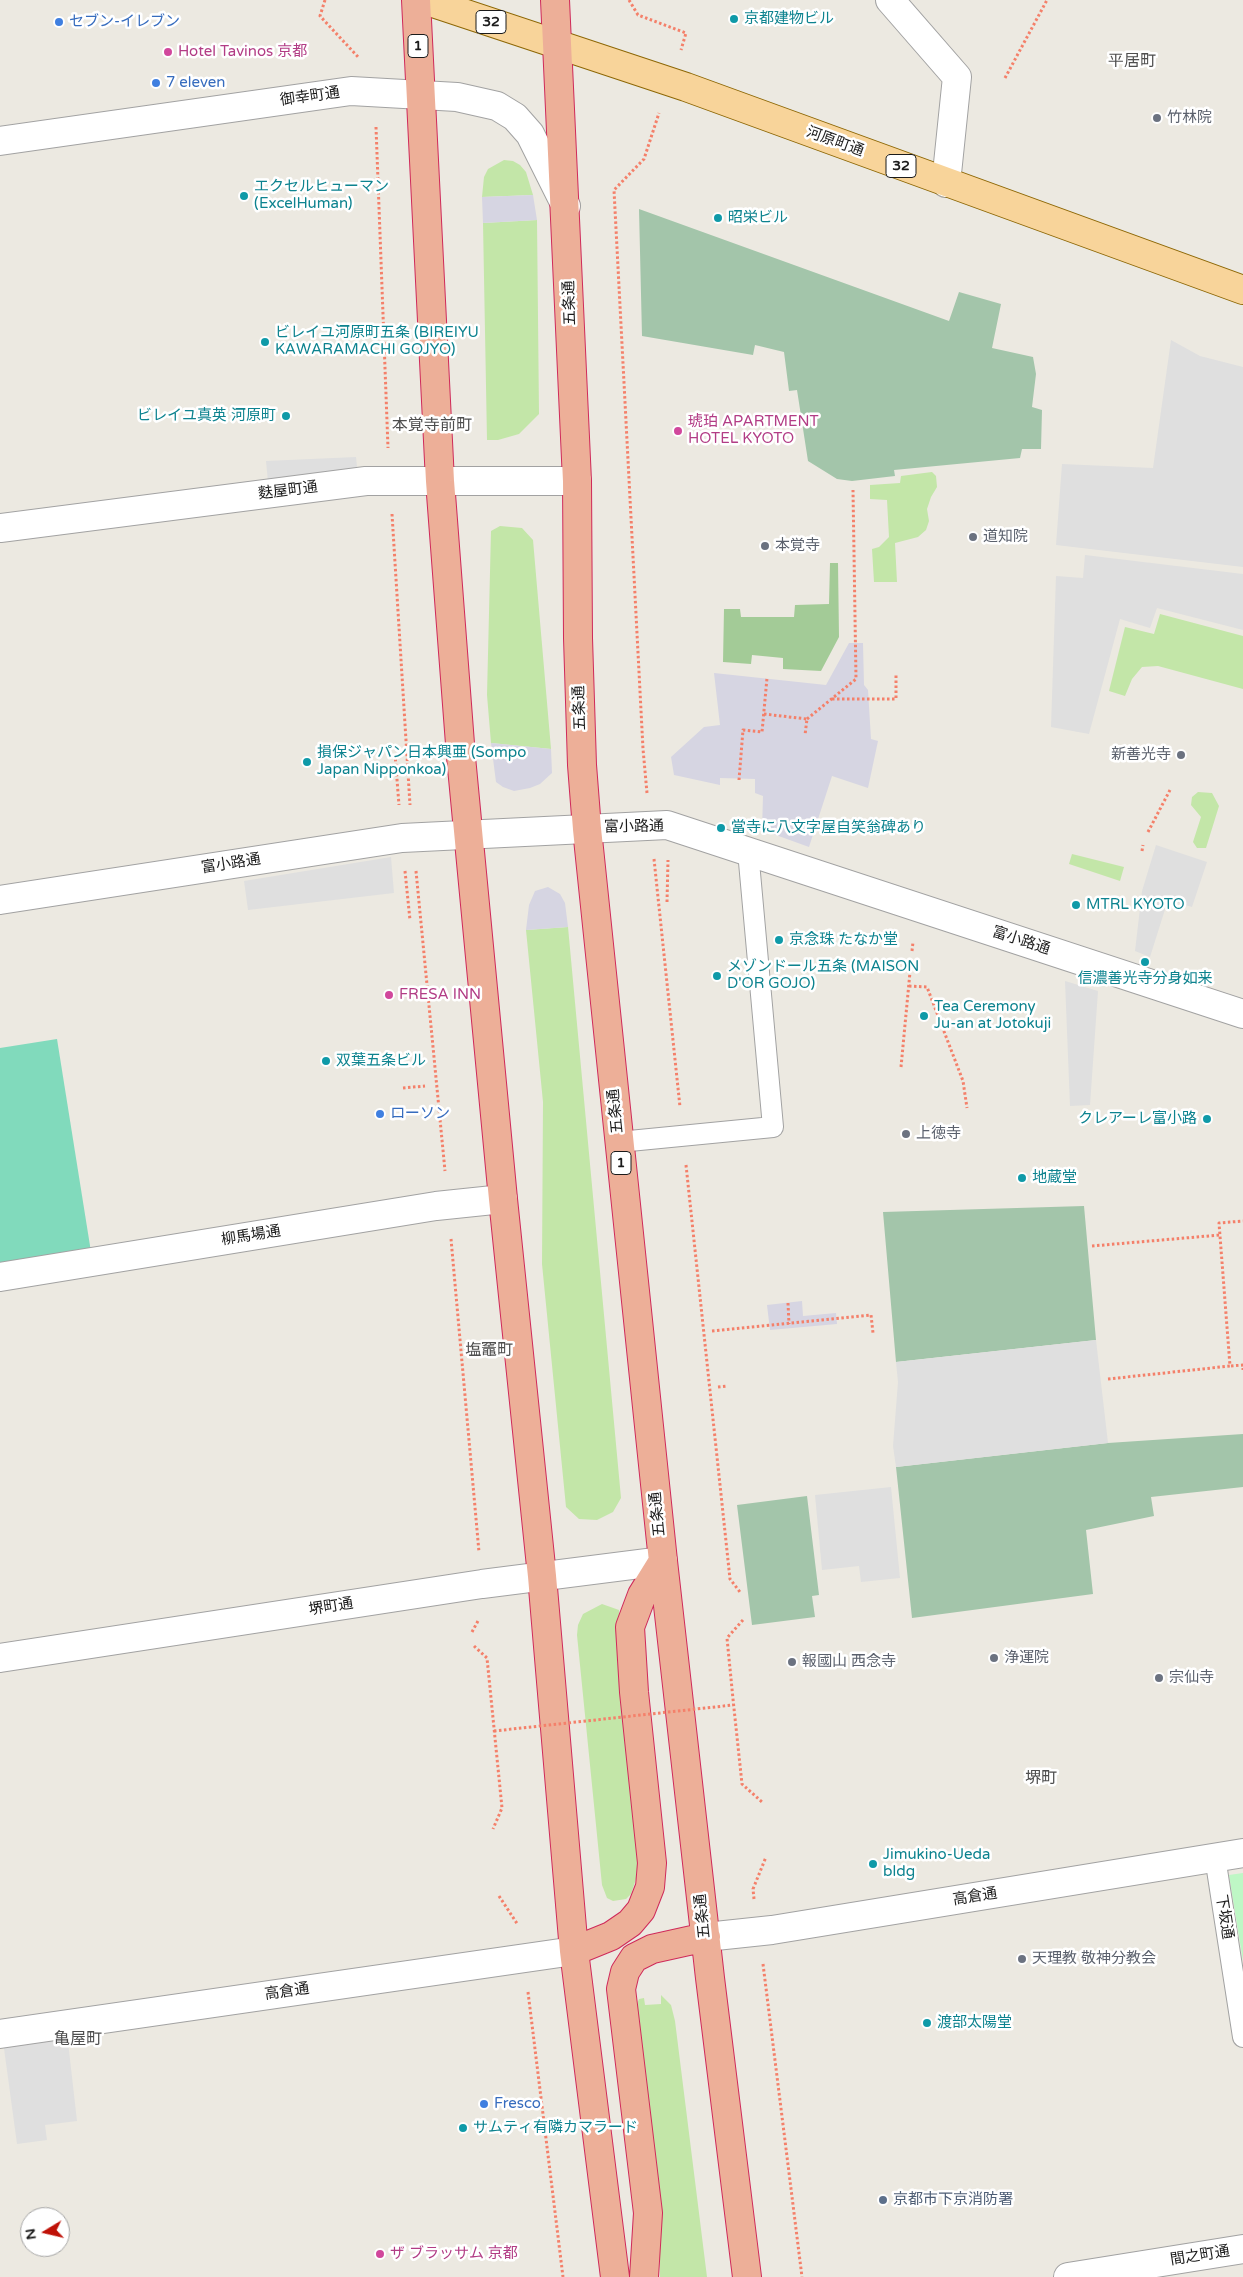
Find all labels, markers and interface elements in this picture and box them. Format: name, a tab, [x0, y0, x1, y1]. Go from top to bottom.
place label: 京都建物ビル	[744, 10, 834, 28]
road number: 32	[476, 11, 506, 34]
place label: セブン-イレブン	[69, 13, 180, 31]
marker: 京都建物ビル	[728, 13, 740, 25]
marker: セブン-イレブン	[53, 16, 65, 28]
road number: 1	[408, 34, 428, 58]
place label: Hotel Tavinos 京都	[178, 43, 307, 61]
marker: Hotel Tavinos 京都	[162, 46, 174, 58]
district label: 平居町	[1108, 52, 1156, 72]
place label: 7 eleven	[166, 74, 225, 92]
marker: 7 eleven	[150, 77, 162, 89]
street label: 御幸町通	[279, 84, 341, 110]
place label: 竹林院	[1167, 109, 1212, 127]
marker: 竹林院	[1151, 112, 1163, 124]
street label: 河原町通	[804, 123, 866, 161]
road number: 32	[886, 154, 916, 178]
place label: エクセルヒューマン (ExcelHuman)	[254, 178, 389, 213]
marker: エクセルヒューマン (ExcelHuman)	[238, 190, 250, 202]
place label: 昭栄ビル	[728, 209, 788, 227]
marker: 昭栄ビル	[712, 212, 724, 224]
street label: 五条通	[560, 280, 580, 326]
place label: ビレイユ河原町五条 (BIREIYU KAWARAMACHI GOJYO)	[275, 324, 479, 359]
marker: ビレイユ河原町五条 (BIREIYU KAWARAMACHI GOJYO)	[259, 336, 271, 348]
place label: ビレイユ真英 河原町	[137, 407, 276, 425]
marker: ビレイユ真英 河原町	[280, 410, 292, 422]
place label: 琥珀 APARTMENT HOTEL KYOTO	[688, 413, 819, 448]
district label: 本覚寺前町	[392, 416, 472, 436]
marker: 琥珀 APARTMENT HOTEL KYOTO	[672, 425, 684, 437]
street label: 麩屋町通	[257, 478, 319, 504]
place label: 道知院	[983, 528, 1028, 546]
marker: 道知院	[967, 531, 979, 543]
place label: 本覚寺	[775, 537, 820, 555]
marker: 本覚寺	[759, 540, 771, 552]
street label: 五条通	[570, 685, 590, 731]
place label: 損保ジャパン日本興亜 (Sompo Japan Nipponkoa)	[317, 744, 526, 779]
place label: 新善光寺	[1111, 746, 1171, 764]
marker: 新善光寺	[1175, 749, 1187, 761]
marker: 損保ジャパン日本興亜 (Sompo Japan Nipponkoa)	[301, 756, 313, 768]
street label: 富小路通	[604, 817, 664, 837]
place label: 當寺に八文字屋自笑翁碑あり	[731, 819, 926, 837]
marker: 當寺に八文字屋自笑翁碑あり	[715, 822, 727, 834]
street label: 富小路通	[200, 850, 262, 878]
place label: MTRL KYOTO	[1086, 896, 1185, 914]
marker: MTRL KYOTO	[1070, 899, 1082, 911]
street label: 富小路通	[990, 923, 1052, 959]
place label: 京念珠 たなか堂	[789, 931, 898, 949]
marker: 京念珠 たなか堂	[773, 934, 785, 946]
marker: 信濃善光寺分身如来	[1139, 956, 1151, 968]
place label: メゾンドール五条 (MAISON D'OR GOJO)	[727, 958, 919, 993]
marker: メゾンドール五条 (MAISON D'OR GOJO)	[711, 970, 723, 982]
place label: 信濃善光寺分身如来	[1078, 970, 1212, 988]
place label: FRESA INN	[399, 986, 481, 1004]
marker: FRESA INN	[383, 989, 395, 1001]
place label: Tea Ceremony Ju-an at Jotokuji	[934, 998, 1051, 1033]
marker: Tea Ceremony Ju-an at Jotokuji	[918, 1010, 930, 1022]
place label: 双葉五条ビル	[336, 1052, 426, 1070]
marker: 双葉五条ビル	[320, 1055, 332, 1067]
street label: 五条通	[605, 1088, 627, 1134]
place label: ローソン	[390, 1105, 450, 1123]
marker: ローソン	[374, 1108, 386, 1120]
place label: クレアーレ富小路	[1078, 1110, 1197, 1128]
marker: クレアーレ富小路	[1201, 1113, 1213, 1125]
place label: 上徳寺	[916, 1125, 961, 1143]
marker: 上徳寺	[900, 1128, 912, 1140]
road number: 1	[611, 1152, 631, 1174]
place label: 地蔵堂	[1032, 1169, 1077, 1187]
marker: 地蔵堂	[1016, 1172, 1028, 1184]
street label: 柳馬場通	[220, 1222, 282, 1250]
district label: 塩竈町	[465, 1341, 513, 1361]
street label: 五条通	[647, 1491, 669, 1537]
street label: 堺町通	[307, 1595, 355, 1619]
place label: 浄運院	[1004, 1649, 1049, 1667]
marker: 浄運院	[988, 1652, 1000, 1664]
place label: 報國山 西念寺	[802, 1653, 896, 1671]
marker: 報國山 西念寺	[786, 1656, 798, 1668]
place label: 宗仙寺	[1169, 1669, 1214, 1687]
marker: 宗仙寺	[1153, 1672, 1165, 1684]
district label: 堺町	[1025, 1769, 1057, 1789]
place label: Jimukino-Ueda bldg	[883, 1846, 990, 1881]
marker: Jimukino-Ueda bldg	[867, 1858, 879, 1870]
street label: 高倉通	[951, 1885, 999, 1909]
street label: 五条通	[692, 1893, 714, 1939]
street label: 下坂通	[1212, 1893, 1236, 1941]
place label: 天理教 敬神分教会	[1032, 1950, 1156, 1968]
marker: 天理教 敬神分教会	[1016, 1953, 1028, 1965]
street label: 高倉通	[263, 1980, 311, 2004]
place label: 渡部太陽堂	[937, 2014, 1012, 2032]
marker: 渡部太陽堂	[921, 2017, 933, 2029]
district label: 亀屋町	[54, 2030, 102, 2050]
place label: Fresco	[494, 2095, 541, 2113]
marker: Fresco	[478, 2098, 490, 2110]
place label: サムティ有隣カマラード	[473, 2119, 638, 2137]
marker: サムティ有隣カマラード	[457, 2122, 469, 2134]
place label: 京都市下京消防署	[893, 2191, 1013, 2209]
marker: 京都市下京消防署	[877, 2194, 889, 2206]
north arrow	[20, 2207, 70, 2257]
text: N	[21, 2227, 40, 2241]
street label: 間之町通	[1169, 2242, 1231, 2270]
place label: ザ ブラッサム 京都	[390, 2245, 518, 2263]
marker: ザ ブラッサム 京都	[374, 2248, 386, 2260]

